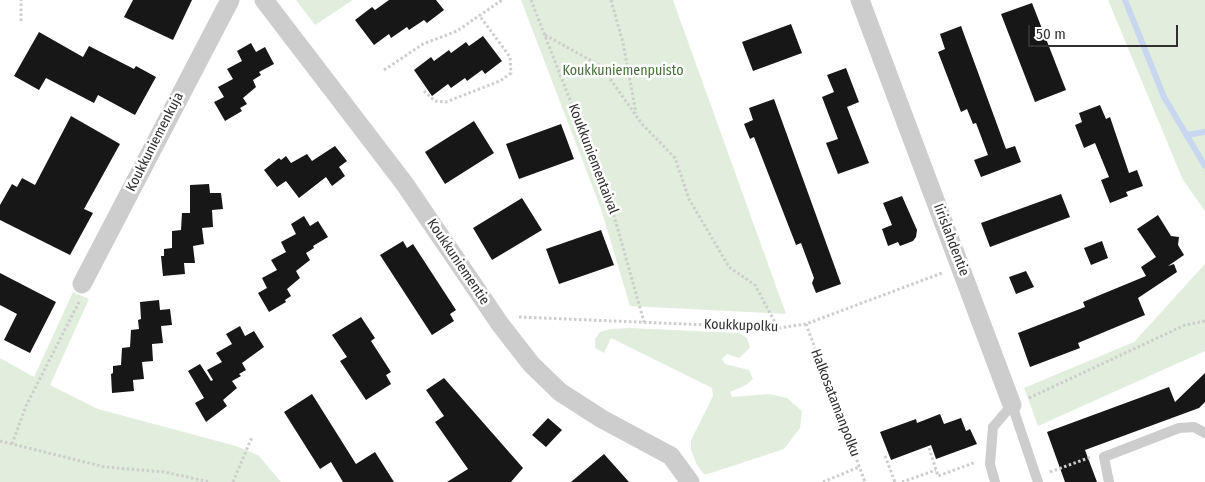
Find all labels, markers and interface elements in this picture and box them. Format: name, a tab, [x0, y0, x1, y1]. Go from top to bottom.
scale bar	[1030, 15, 1180, 47]
text: 50 m	[1036, 25, 1066, 43]
park label: Koukkuniemenpuisto	[562, 63, 684, 79]
street label: Koukkuniemenkuja	[123, 90, 187, 194]
street label: Koukkuniementaival	[564, 102, 622, 216]
street label: Iirislahdentie	[929, 201, 973, 279]
street label: Koukkuniementie	[423, 216, 493, 308]
street label: Koukkupolku	[704, 316, 778, 336]
street label: Halkosatamanpolku	[807, 347, 863, 459]

